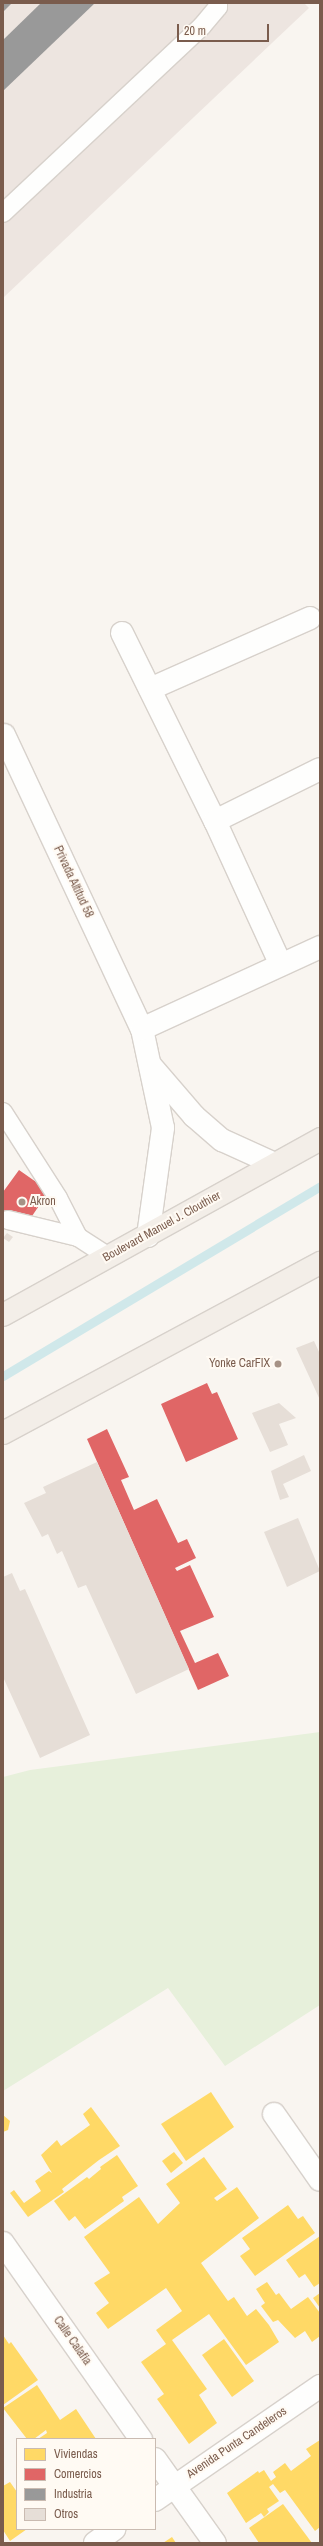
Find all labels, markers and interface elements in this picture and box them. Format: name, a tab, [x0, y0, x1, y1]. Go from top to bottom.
scale bar	[179, 16, 271, 42]
text: 20 m	[184, 23, 206, 39]
street label: Privada Altitud 58	[50, 844, 96, 920]
street label: Boulevard Manuel J. Clouthier	[101, 1189, 223, 1265]
place label: Akron	[30, 1195, 56, 1209]
marker: Akron	[17, 1197, 27, 1207]
place label: Yonke CarFIX	[209, 1357, 270, 1371]
marker: Yonke CarFIX	[273, 1359, 283, 1369]
street label: Calle Calafia	[50, 2314, 94, 2368]
street label: Avenida Punta Candeleros	[184, 2404, 290, 2482]
legend	[16, 2438, 156, 2530]
text: Viviendas	[54, 2446, 98, 2462]
text: Comercios	[54, 2466, 102, 2482]
text: Industria	[54, 2486, 92, 2502]
text: Otros	[54, 2506, 78, 2522]

